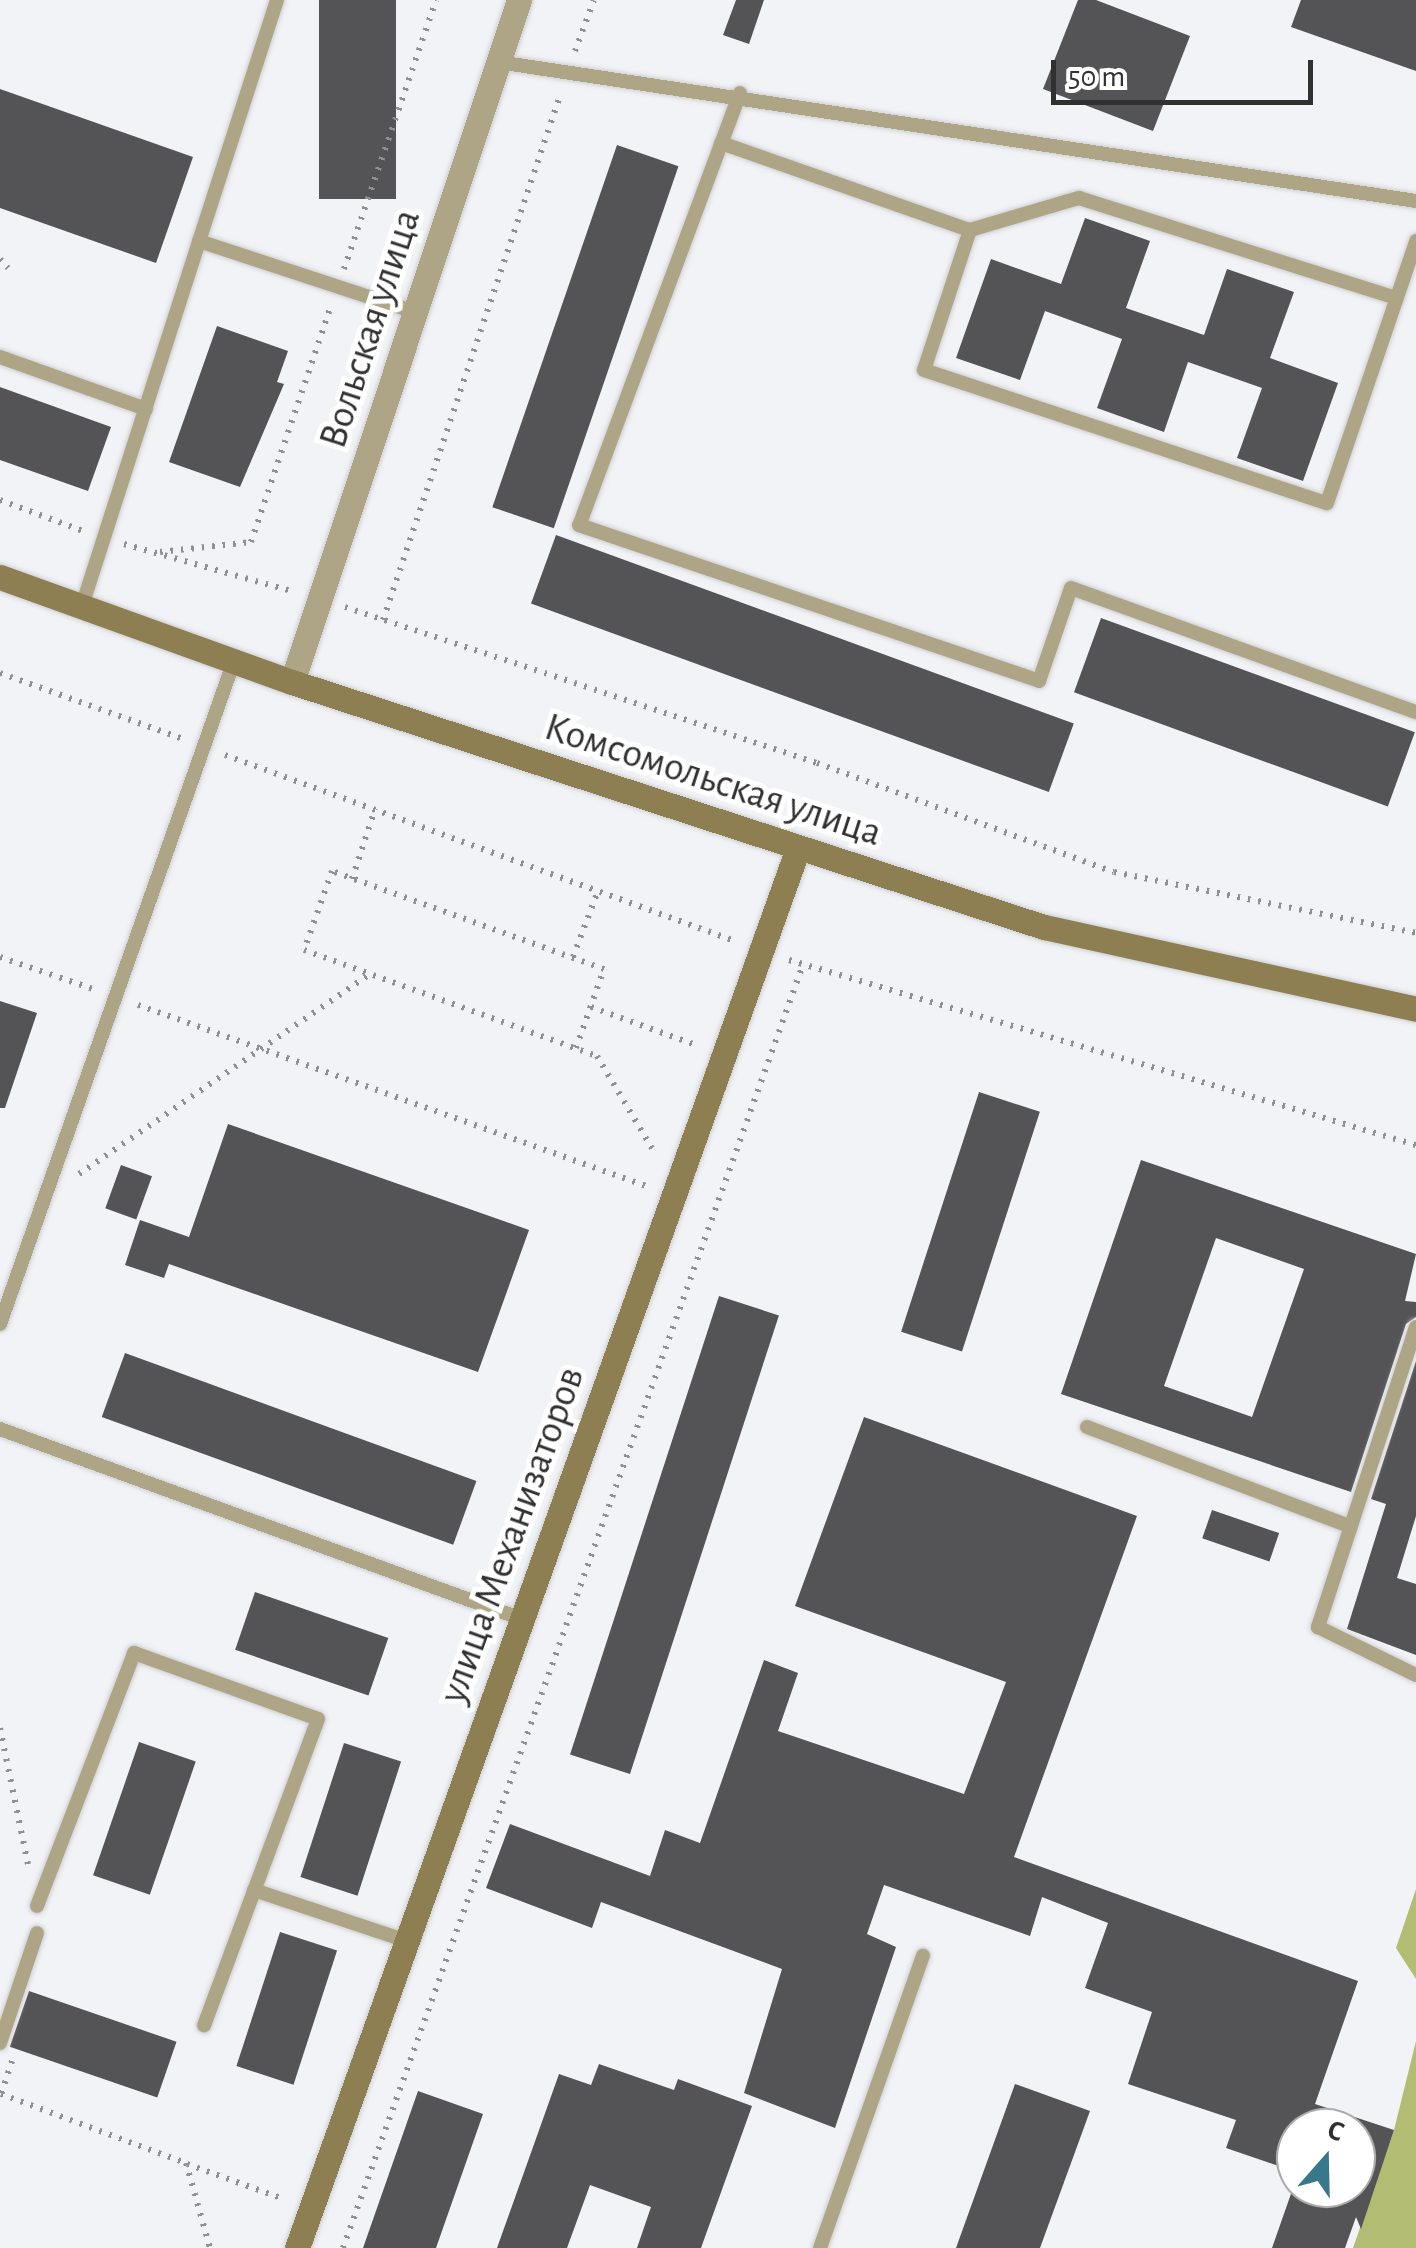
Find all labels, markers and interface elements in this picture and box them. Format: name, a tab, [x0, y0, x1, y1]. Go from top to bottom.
scale bar	[1056, 40, 1318, 102]
text: 50 m	[1068, 62, 1125, 92]
street label: Вольская улица	[309, 204, 431, 454]
street label: Комсомольская улица	[538, 703, 888, 857]
street label: улица Механизаторов	[429, 1360, 595, 1710]
north arrow	[1276, 2108, 1376, 2208]
text: С	[1324, 2116, 1348, 2147]

